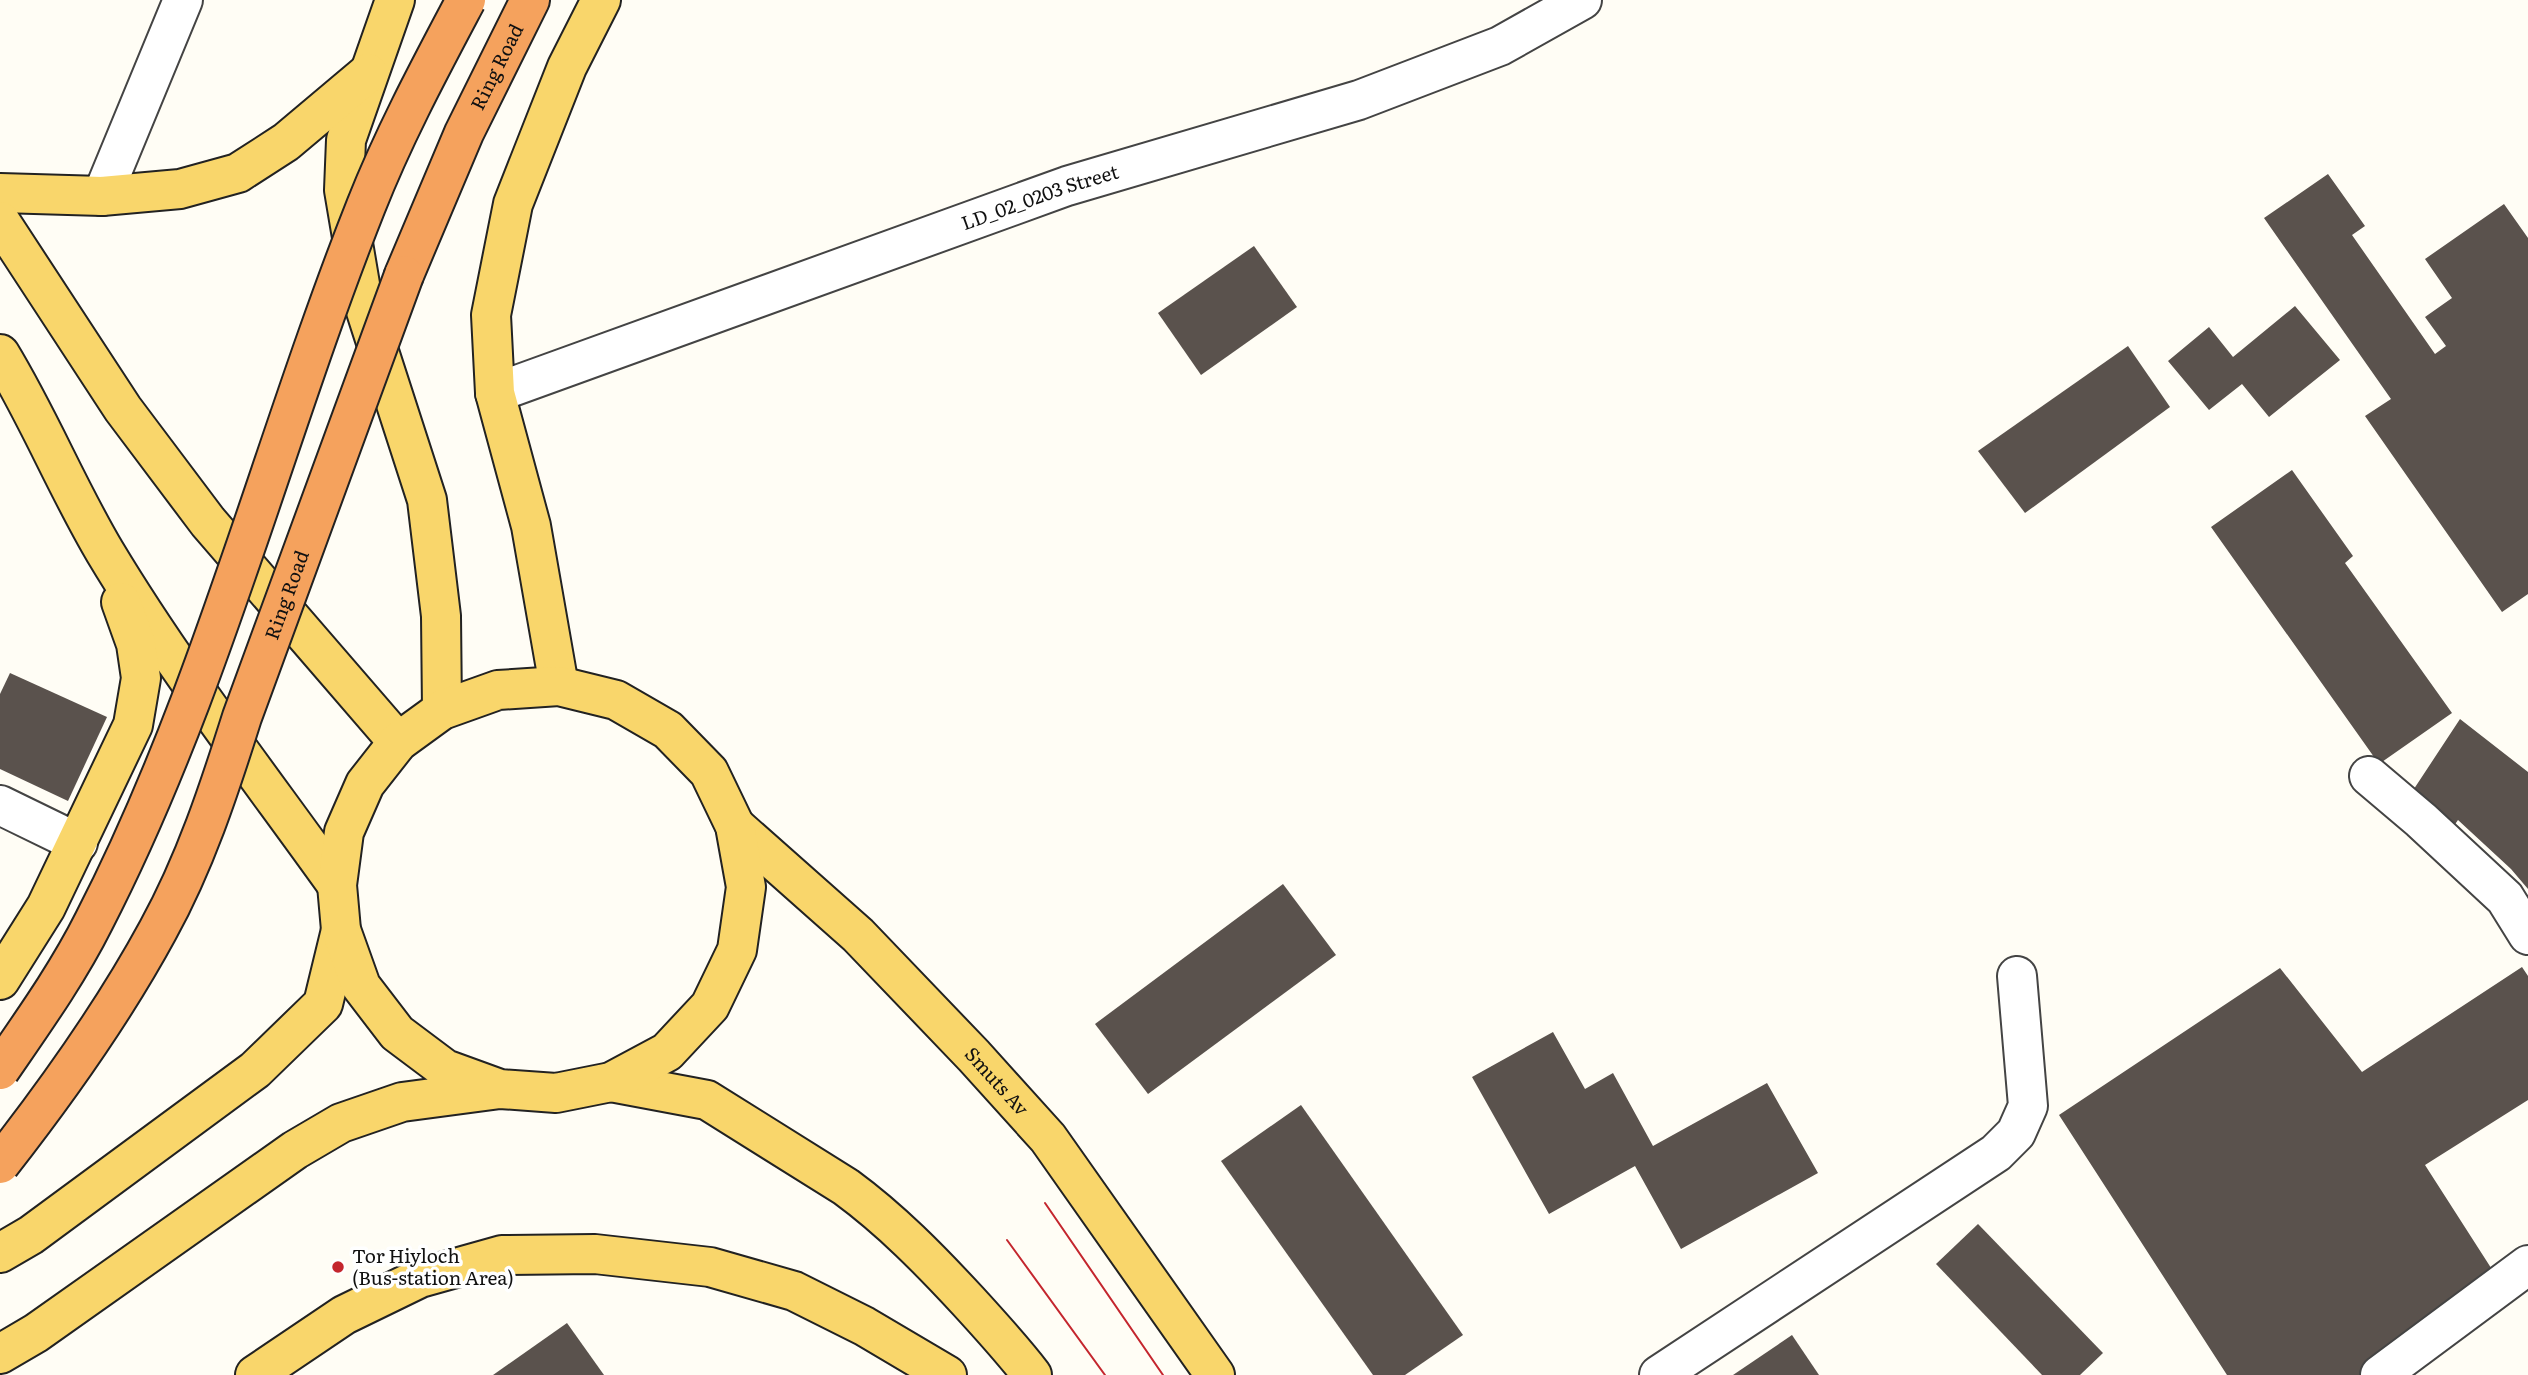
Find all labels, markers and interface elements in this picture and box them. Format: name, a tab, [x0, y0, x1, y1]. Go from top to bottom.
street label: Ring Road	[463, 18, 529, 114]
street label: LD_02_0203 Street	[957, 157, 1122, 236]
street label: Ring Road	[257, 546, 315, 643]
street label: Smuts Av	[959, 1040, 1037, 1122]
place label: Tor Hiyloch (Bus-station Area)	[352, 1241, 514, 1291]
marker: Tor Hiyloch (Bus-station Area)	[330, 1259, 346, 1275]

